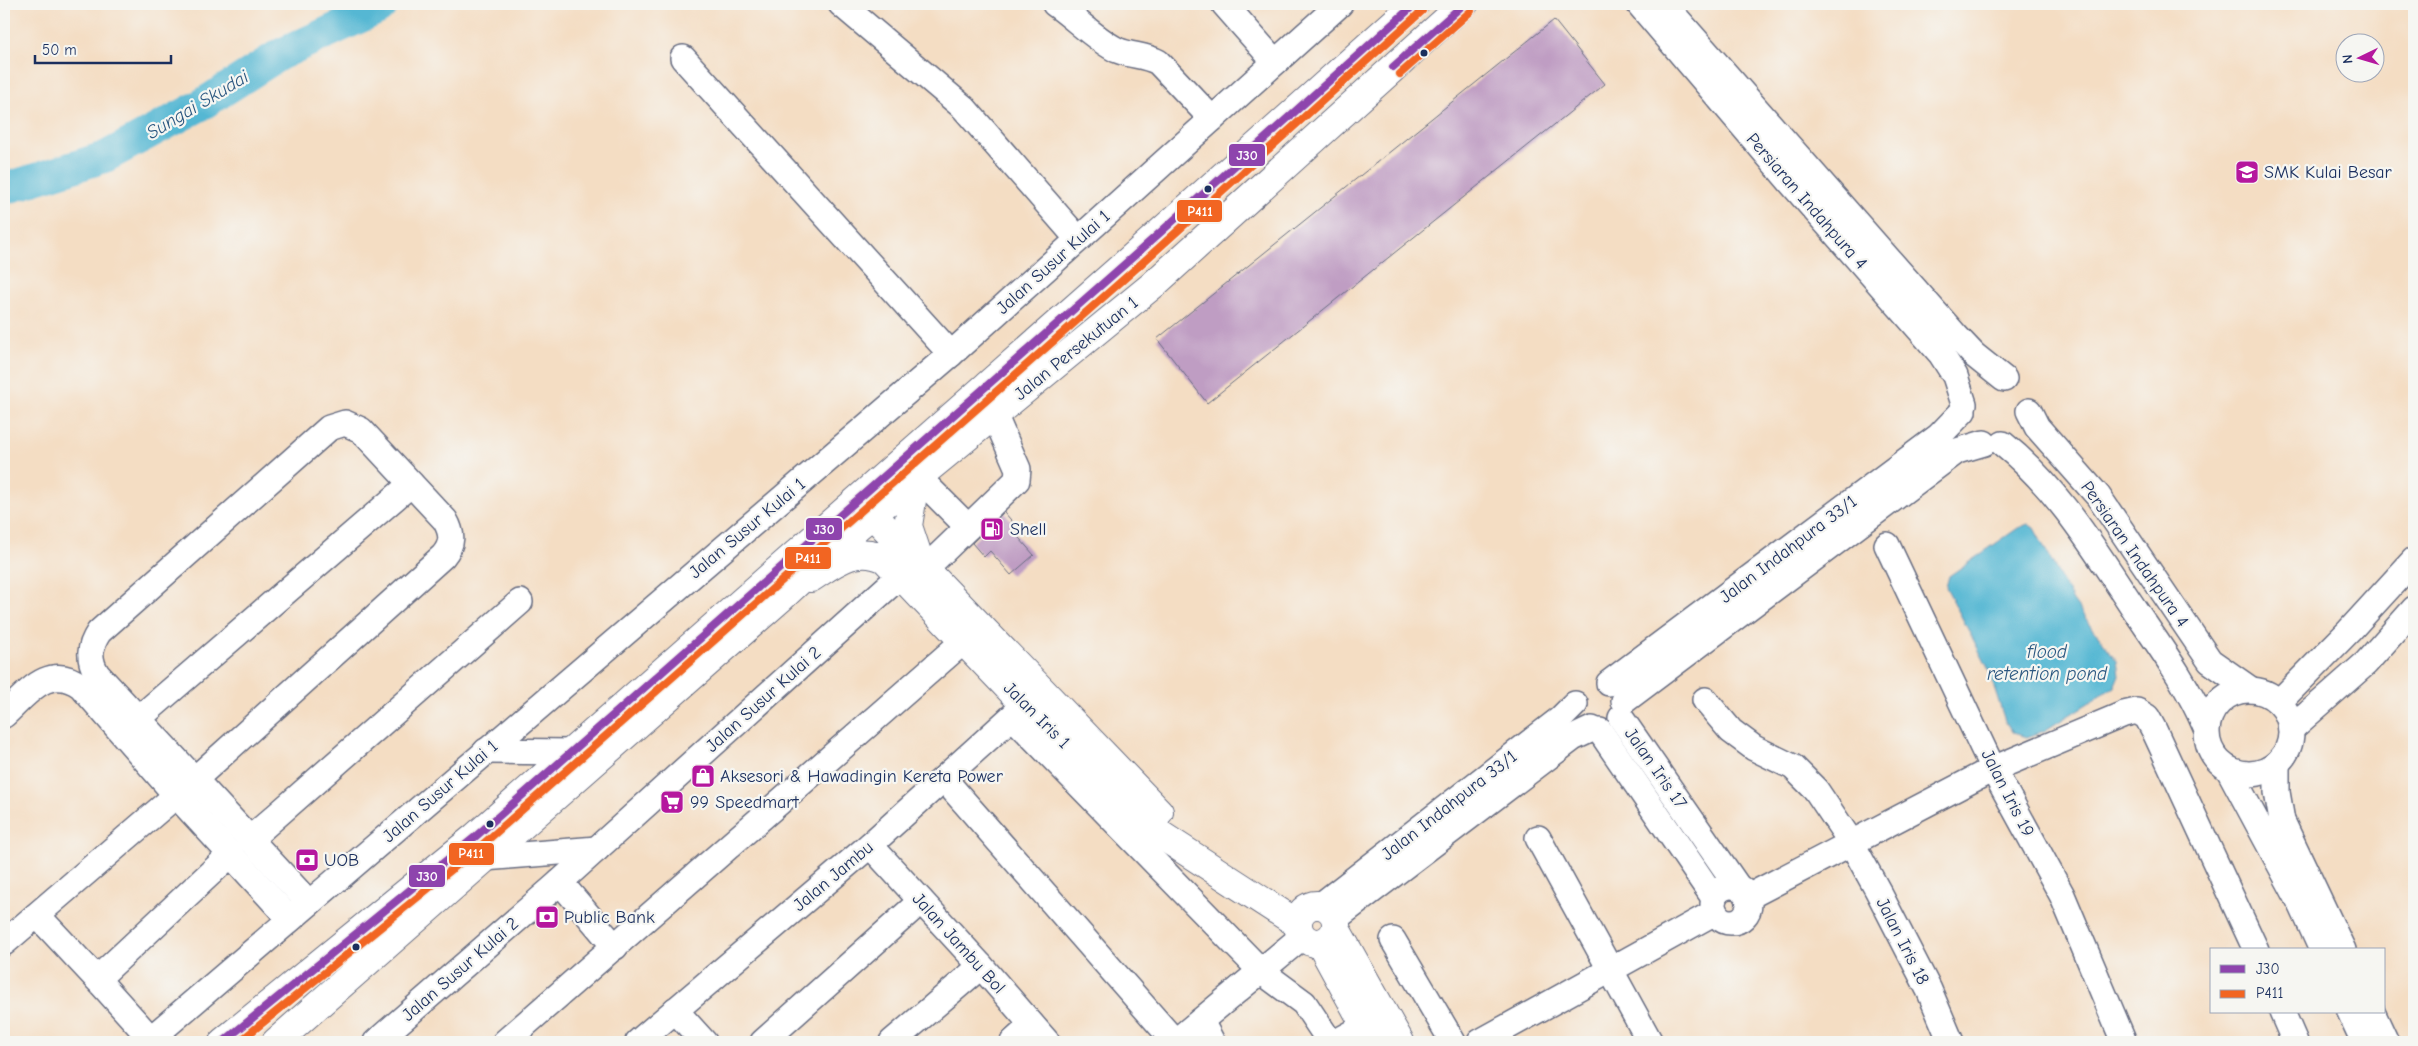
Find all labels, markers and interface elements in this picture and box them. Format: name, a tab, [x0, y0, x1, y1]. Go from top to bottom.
scale bar	[35, 32, 171, 64]
north arrow	[2336, 32, 2386, 82]
text: 50 m	[42, 41, 77, 59]
unlabelled marker	[1419, 48, 1429, 58]
text: N	[2339, 54, 2356, 64]
water label: Sungai Skudai	[143, 65, 253, 144]
street label: Persiaran Indahpura 4	[1742, 129, 1871, 274]
line badge: J30	[1228, 143, 1266, 167]
text: J30	[1236, 147, 1258, 164]
school or university icon: SMK Kulai Besar	[2234, 159, 2260, 185]
place label: SMK Kulai Besar	[2264, 162, 2393, 183]
unlabelled marker	[1203, 184, 1213, 194]
line badge: P411	[1176, 199, 1223, 223]
text: P411	[1187, 203, 1213, 220]
street label: Jalan Susur Kulai 1	[992, 206, 1114, 319]
street label: Jalan Persekutuan 1	[1010, 292, 1142, 405]
street label: Jalan Susur Kulai 1	[685, 474, 810, 583]
street label: Persiaran Indahpura 4	[2076, 477, 2193, 631]
street label: Jalan Indahpura 33/1	[1716, 491, 1861, 608]
fuel station icon: Shell	[979, 516, 1005, 542]
line badge: J30	[805, 517, 843, 541]
place label: Shell	[1010, 519, 1047, 540]
text: J30	[813, 521, 835, 538]
line badge: P411	[784, 546, 832, 570]
text: P411	[795, 550, 821, 567]
water label: flood retention pond	[1987, 641, 2108, 685]
street label: Jalan Susur Kulai 2	[701, 642, 825, 757]
street label: Jalan Iris 1	[999, 678, 1074, 753]
street label: Jalan Iris 17	[1620, 724, 1691, 813]
street label: Jalan Susur Kulai 1	[379, 736, 502, 847]
street label: Jalan Indahpura 33/1	[1377, 746, 1521, 865]
street label: Jalan Iris 19	[1977, 746, 2039, 840]
shop icon: Aksesori & Hawadingin Kereta Power	[690, 763, 716, 789]
place label: Aksesori & Hawadingin Kereta Power	[720, 766, 1004, 787]
supermarket icon: 99 Speedmart	[659, 789, 685, 815]
place label: 99 Speedmart	[690, 792, 800, 813]
unlabelled marker	[485, 819, 495, 829]
street label: Jalan Jambu	[789, 837, 878, 916]
line badge: P411	[448, 842, 495, 866]
text: P411	[458, 845, 484, 862]
bank icon: UOB	[294, 847, 320, 873]
place label: UOB	[324, 850, 359, 871]
line badge: J30	[408, 864, 446, 888]
text: J30	[416, 868, 438, 885]
street label: Jalan Jambu Bol	[908, 889, 1009, 998]
street label: Jalan Iris 18	[1872, 894, 1933, 988]
bank icon: Public Bank	[534, 904, 560, 930]
place label: Public Bank	[564, 907, 655, 928]
street label: Jalan Susur Kulai 2	[398, 913, 523, 1026]
unlabelled marker	[351, 942, 361, 952]
legend	[2210, 948, 2386, 1014]
text: J30	[2256, 960, 2280, 978]
text: P411	[2256, 984, 2284, 1002]

